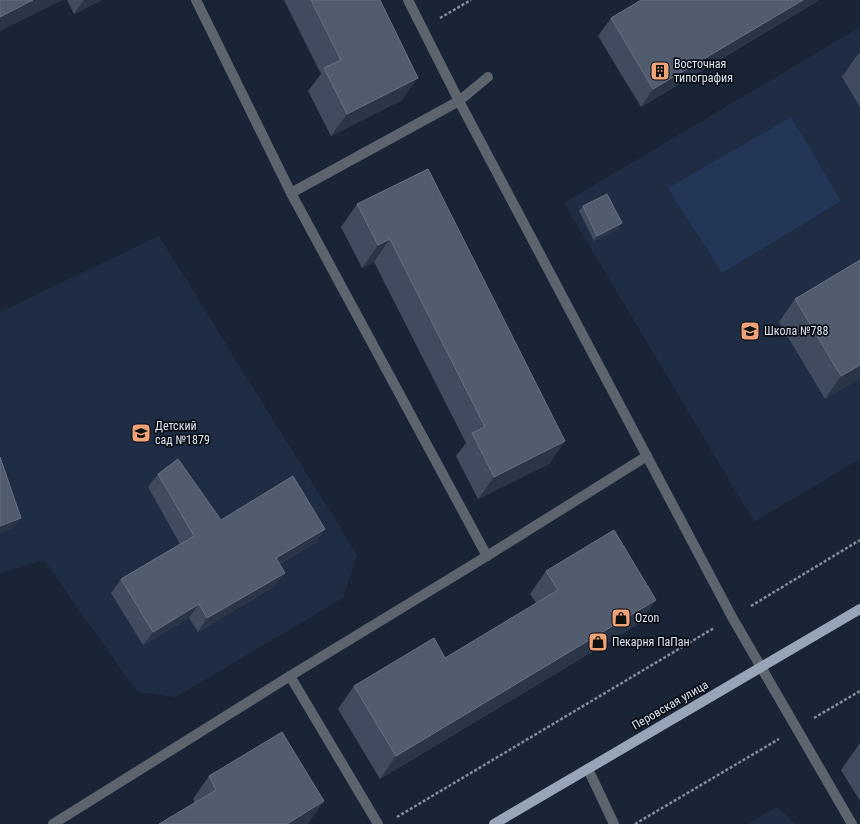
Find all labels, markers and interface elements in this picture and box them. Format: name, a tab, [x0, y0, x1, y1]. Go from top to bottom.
place label: Восточная типография	[674, 57, 733, 85]
building icon: Восточная типография	[649, 60, 671, 82]
school or university icon: Школа №788	[739, 320, 761, 342]
place label: Школа №788	[764, 324, 828, 338]
place label: Детский сад №1879	[155, 419, 210, 447]
school or university icon: Детский сад №1879	[130, 422, 152, 444]
shop icon: Ozon	[610, 607, 632, 629]
place label: Ozon	[635, 611, 659, 625]
shop icon: Пекарня ПаПан	[587, 631, 609, 653]
place label: Пекарня ПаПан	[612, 635, 690, 649]
street label: Перовская улица	[629, 677, 711, 732]

